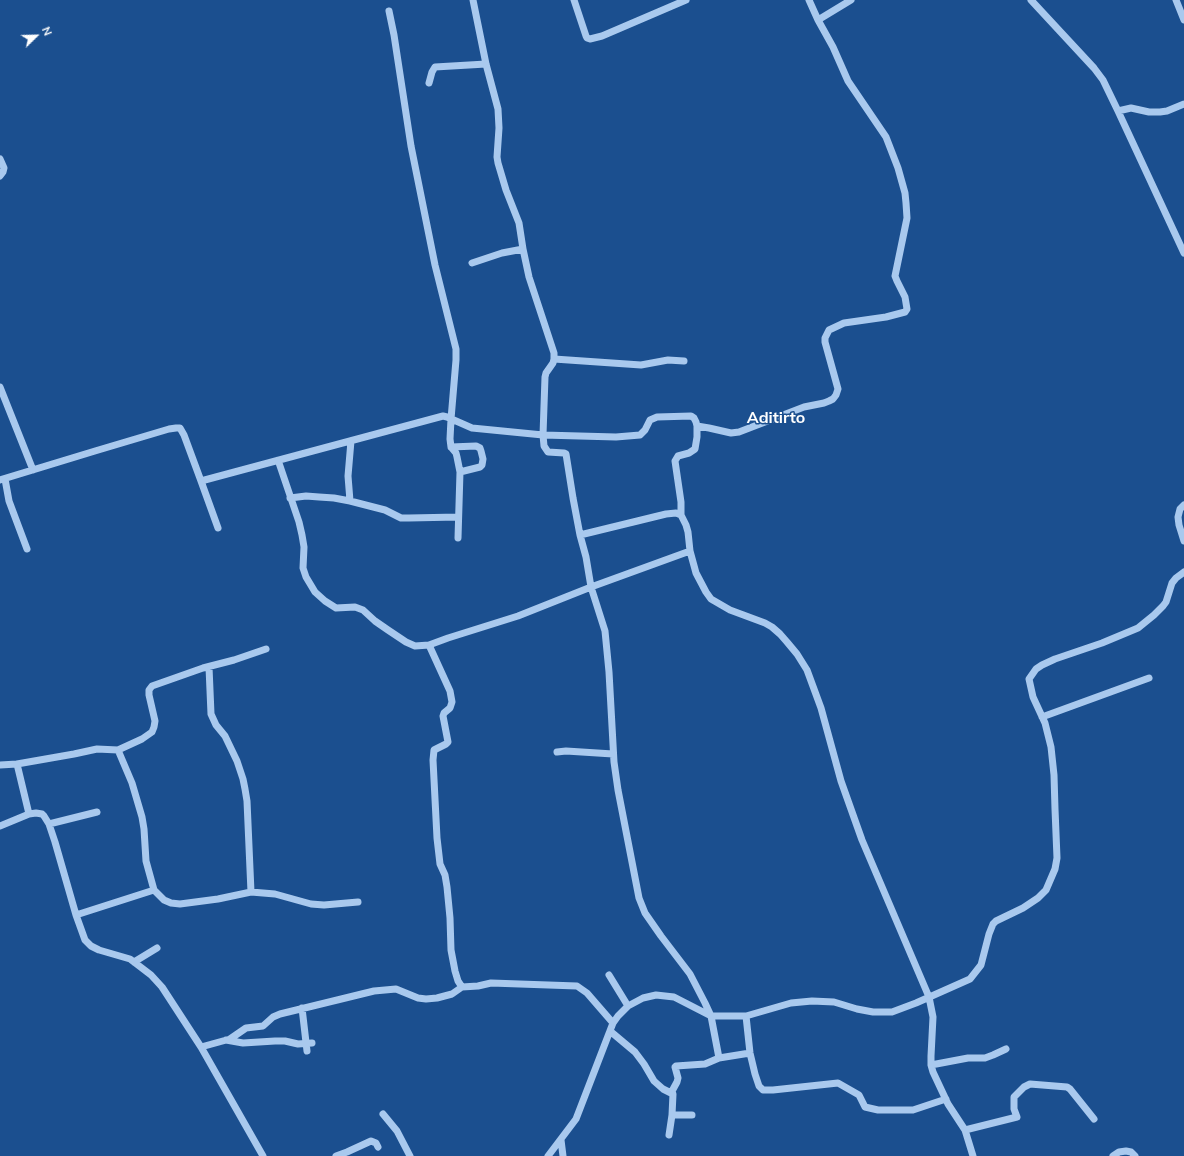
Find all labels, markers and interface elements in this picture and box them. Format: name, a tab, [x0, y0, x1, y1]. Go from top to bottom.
north arrow	[16, 16, 56, 56]
text: N	[39, 25, 55, 38]
district label: Aditirto	[747, 408, 805, 428]

